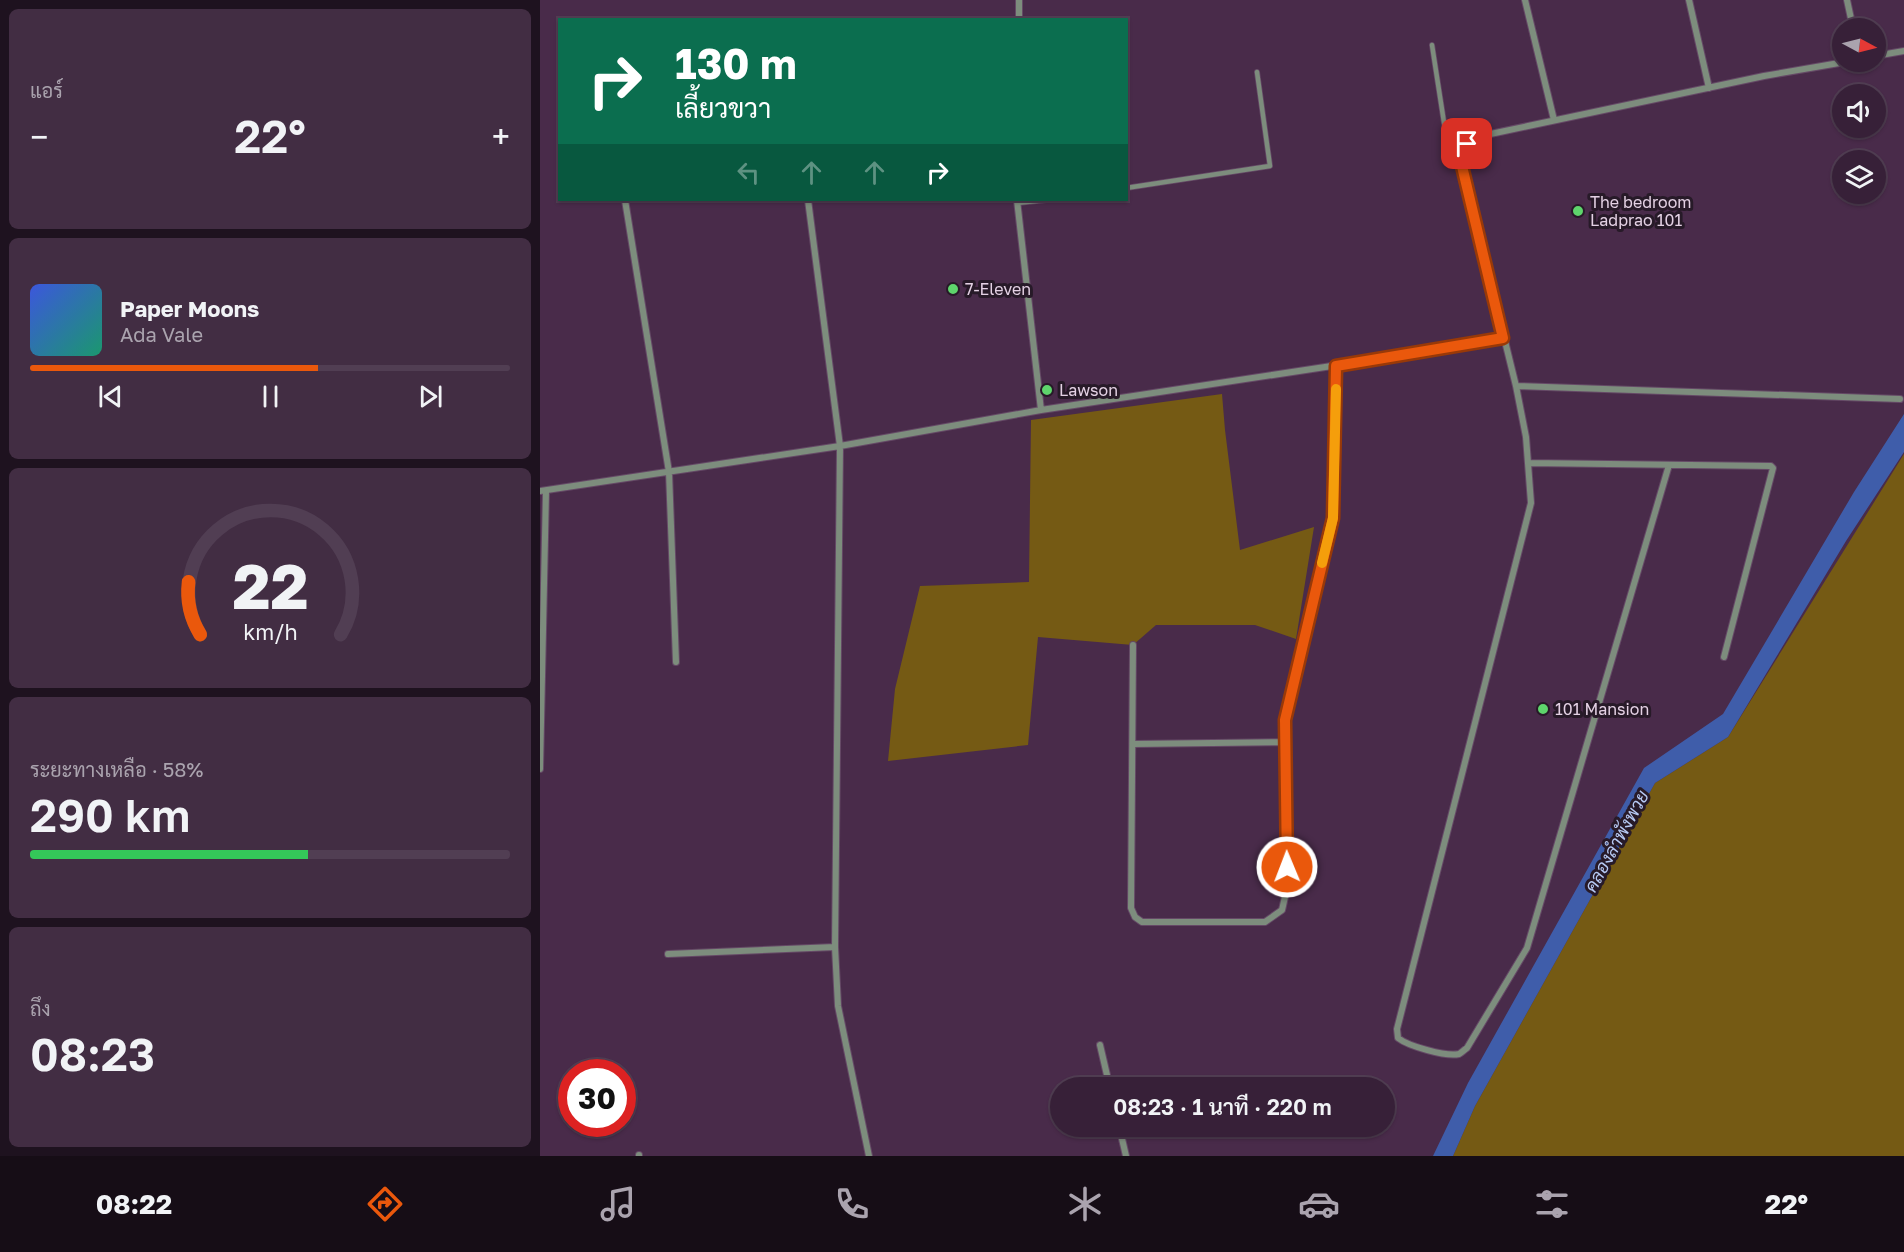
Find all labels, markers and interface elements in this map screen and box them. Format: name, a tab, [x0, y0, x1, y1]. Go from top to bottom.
north arrow	[1832, 18, 1886, 72]
map controls	[1832, 18, 1886, 204]
text: 130 m	[675, 38, 797, 88]
icon: right	[576, 42, 654, 120]
text: แอร์	[30, 78, 63, 102]
button: sound	[1832, 84, 1886, 138]
text: เลี้ยวขวา	[675, 92, 771, 124]
text: 22°	[234, 109, 306, 163]
text: −	[30, 117, 48, 156]
text: +	[492, 117, 510, 156]
pin	[1441, 118, 1492, 169]
icon: arrive	[1450, 127, 1483, 160]
button: layers	[1832, 150, 1886, 204]
icon: left	[732, 156, 765, 189]
icon: ahead	[795, 156, 828, 189]
icon: ahead	[858, 156, 891, 189]
icon: right	[921, 156, 954, 189]
place label: The bedroom Ladprao 101	[1590, 192, 1691, 230]
marker: The bedroom Ladprao 101	[1571, 204, 1585, 218]
place label: 7-Eleven	[965, 279, 1031, 299]
marker: 7-Eleven	[946, 282, 960, 296]
text: Paper Moons	[120, 295, 259, 322]
text: Ada Vale	[120, 322, 203, 346]
icon: previous	[94, 380, 127, 413]
icon: pause	[254, 380, 287, 413]
icon: next	[414, 380, 447, 413]
place label: Lawson	[1059, 380, 1118, 400]
marker: Lawson	[1040, 383, 1054, 397]
text: 22	[232, 548, 308, 623]
text: km/h	[243, 619, 297, 645]
place label: 101 Mansion	[1555, 699, 1649, 719]
marker: 101 Mansion	[1536, 702, 1550, 716]
text: ระยะทางเหลือ · 58%	[30, 757, 203, 781]
water label: คลองลำพังพวย	[1579, 786, 1653, 896]
text: 290 km	[30, 788, 190, 842]
position arrow	[1255, 835, 1319, 899]
text: ถึง	[30, 996, 51, 1020]
text: 08:23	[30, 1027, 155, 1081]
speed limit sign: 30	[558, 1059, 636, 1137]
text: 08:23 · 1 นาที · 220 m	[1113, 1093, 1332, 1120]
icon: directions	[364, 1183, 406, 1225]
icon: music	[597, 1183, 639, 1225]
icon: phone	[831, 1183, 873, 1225]
icon: climate	[1064, 1183, 1106, 1225]
icon: car	[1298, 1183, 1340, 1225]
icon: filters	[1531, 1183, 1573, 1225]
text: 08:22	[96, 1188, 172, 1220]
text: 22°	[1765, 1188, 1808, 1220]

